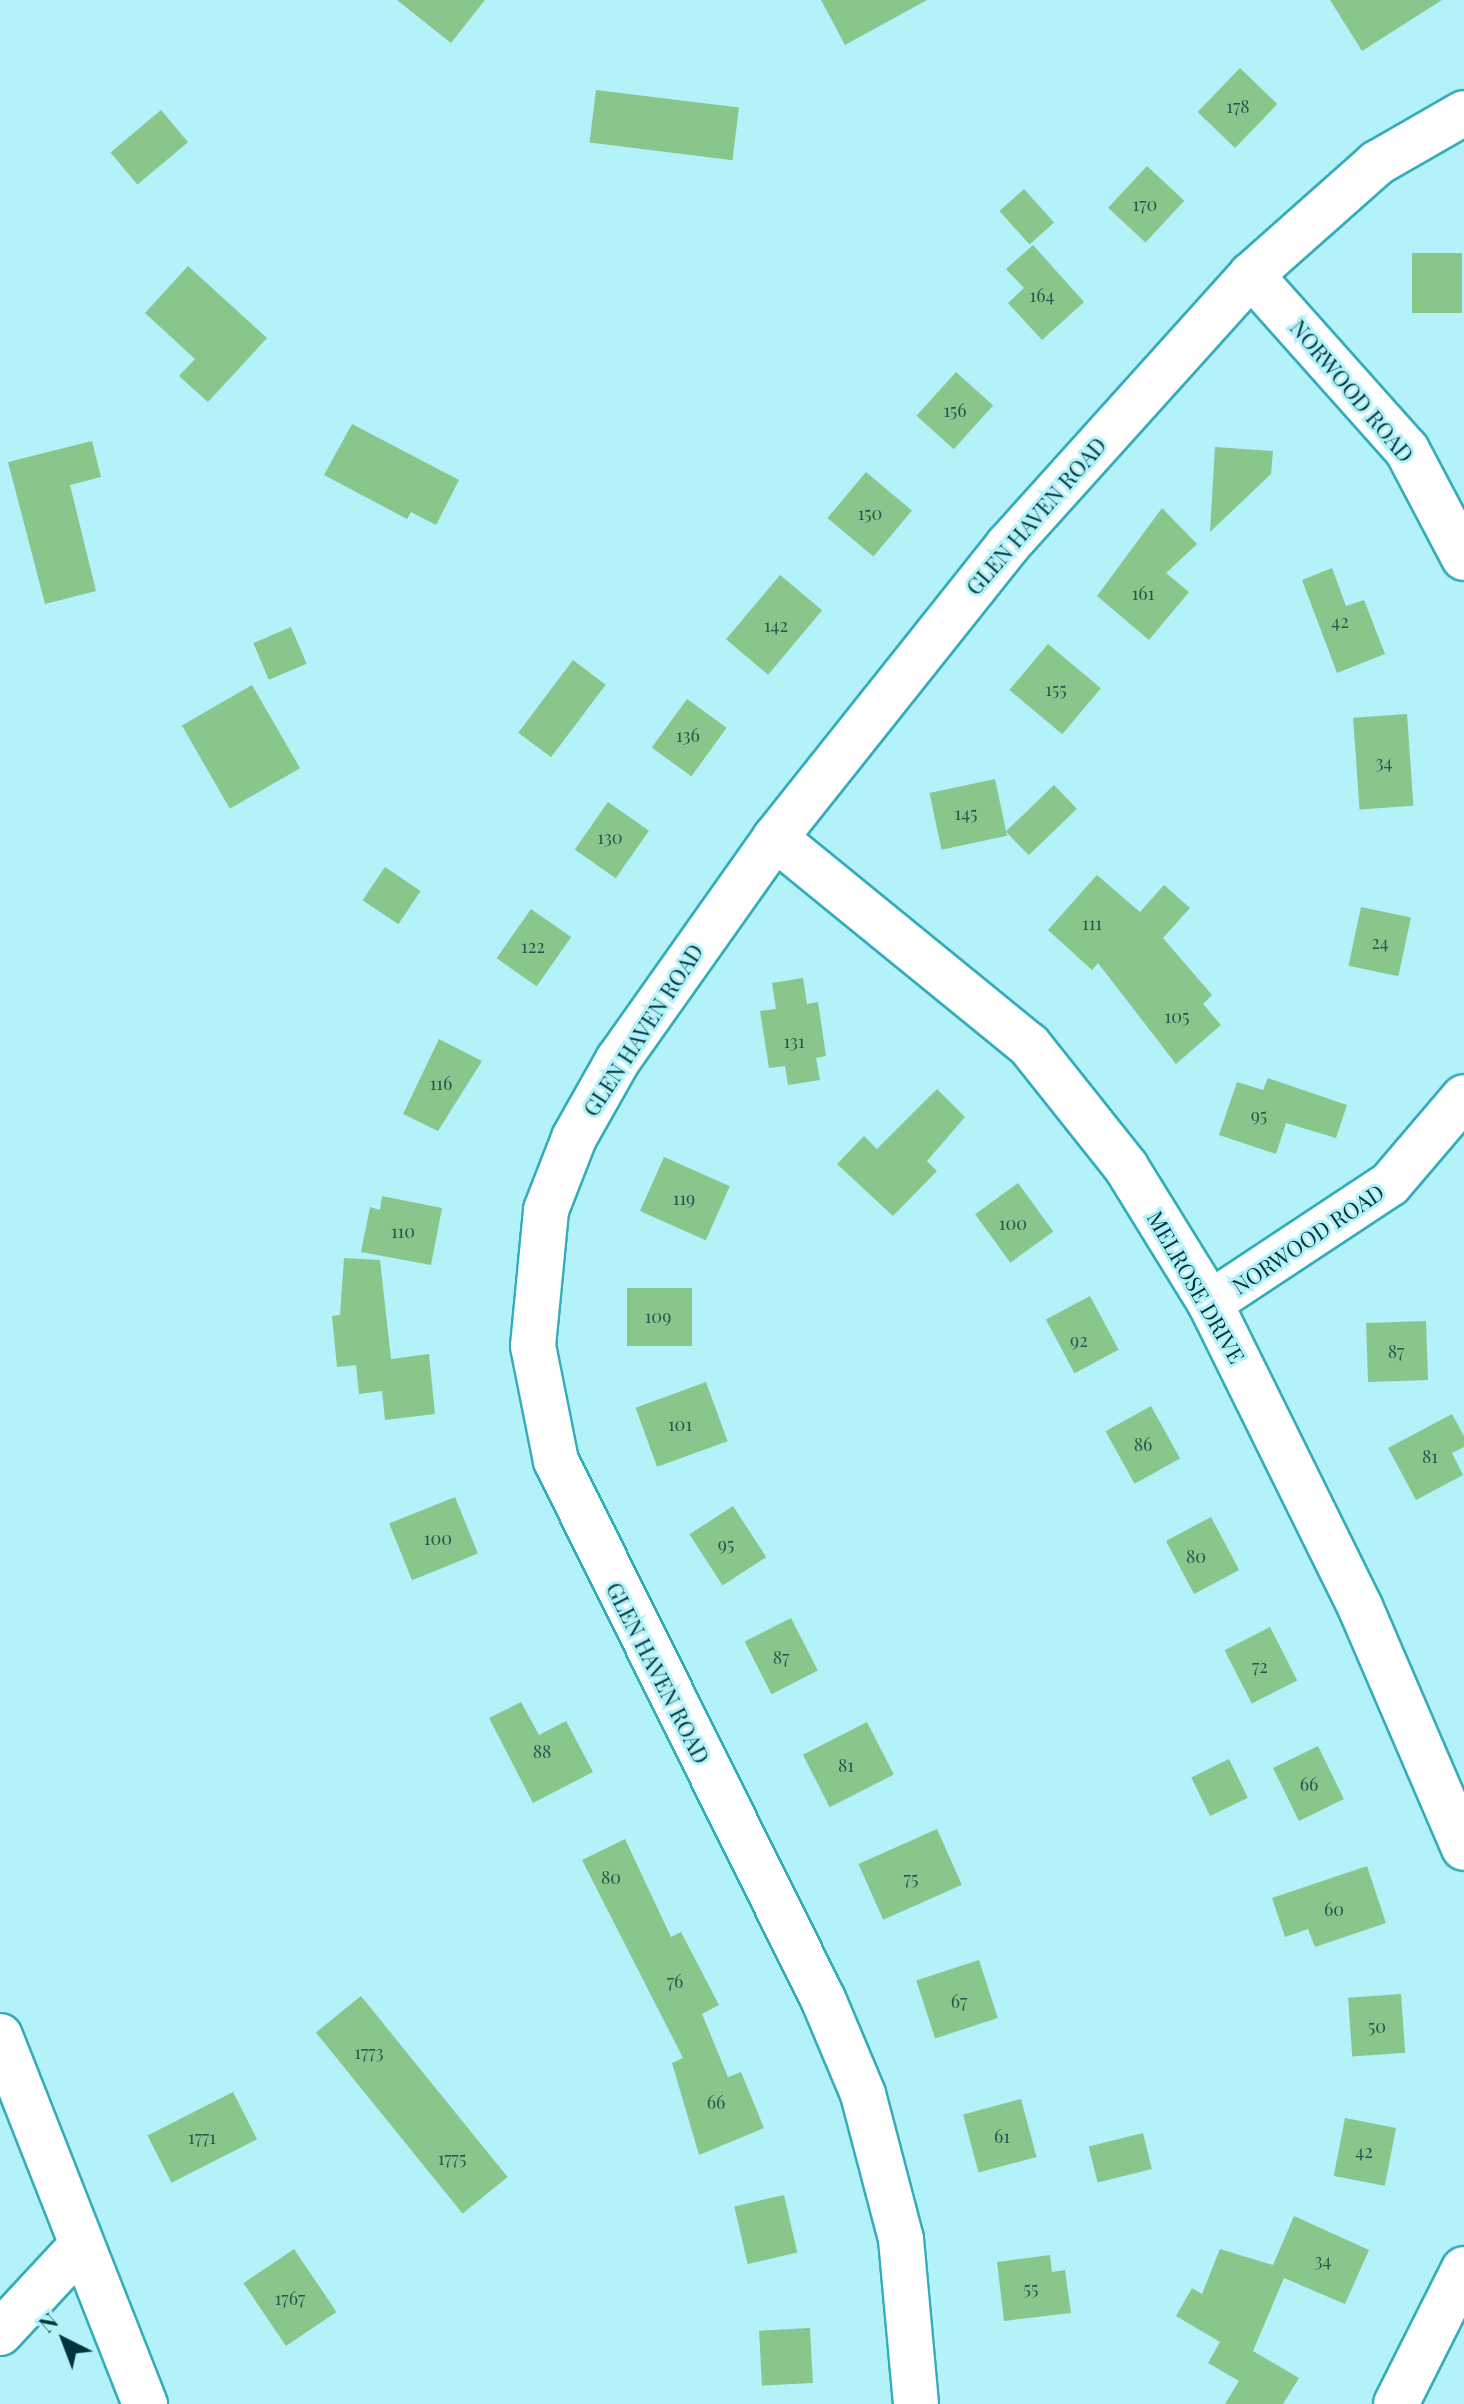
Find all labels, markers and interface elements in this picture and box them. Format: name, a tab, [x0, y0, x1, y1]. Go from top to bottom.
house number: 178	[1226, 95, 1250, 117]
house number: 170	[1133, 193, 1157, 215]
house number: 164	[1030, 284, 1054, 306]
street label: NORWOOD ROAD	[1285, 315, 1419, 467]
house number: 156	[943, 399, 967, 421]
street label: GLEN HAVEN ROAD	[960, 432, 1112, 600]
house number: 150	[858, 502, 882, 524]
house number: 161	[1132, 582, 1154, 604]
house number: 42	[1331, 610, 1349, 632]
house number: 142	[764, 614, 788, 636]
house number: 155	[1045, 678, 1067, 700]
house number: 136	[676, 724, 700, 746]
house number: 34	[1375, 751, 1393, 773]
house number: 145	[954, 802, 978, 824]
house number: 130	[597, 826, 623, 848]
house number: 111	[1082, 912, 1102, 934]
house number: 24	[1371, 931, 1389, 953]
house number: 122	[521, 935, 545, 957]
street label: GLEN HAVEN ROAD	[577, 939, 709, 1121]
house number: 105	[1165, 1005, 1189, 1027]
house number: 131	[783, 1030, 805, 1052]
house number: 116	[430, 1072, 452, 1094]
house number: 95	[1251, 1104, 1267, 1126]
street label: NORWOOD ROAD	[1227, 1178, 1389, 1300]
house number: 119	[673, 1187, 695, 1209]
street label: MELROSE DRIVE	[1142, 1206, 1250, 1368]
house number: 100	[999, 1212, 1027, 1234]
house number: 110	[391, 1220, 415, 1242]
house number: 109	[645, 1305, 671, 1327]
house number: 92	[1070, 1329, 1088, 1351]
house number: 87	[1388, 1340, 1404, 1362]
house number: 101	[668, 1413, 692, 1435]
house number: 86	[1134, 1433, 1152, 1455]
house number: 81	[1422, 1445, 1438, 1467]
house number: 100	[424, 1527, 452, 1549]
house number: 95	[718, 1533, 734, 1555]
house number: 80	[1186, 1545, 1206, 1567]
street label: GLEN HAVEN ROAD	[601, 1578, 715, 1768]
house number: 87	[773, 1646, 789, 1668]
house number: 72	[1252, 1655, 1268, 1677]
house number: 88	[533, 1740, 551, 1762]
house number: 81	[838, 1754, 854, 1776]
house number: 66	[1300, 1773, 1318, 1795]
house number: 80	[601, 1866, 621, 1888]
house number: 75	[904, 1867, 918, 1889]
house number: 60	[1324, 1898, 1344, 1920]
house number: 76	[667, 1970, 683, 1992]
house number: 67	[951, 1990, 967, 2012]
house number: 50	[1368, 2015, 1386, 2037]
house number: 1773	[354, 2041, 384, 2063]
house number: 66	[707, 2091, 725, 2113]
house number: 61	[994, 2125, 1010, 2147]
house number: 1771	[188, 2126, 216, 2148]
house number: 42	[1355, 2140, 1373, 2162]
house number: 1775	[438, 2147, 466, 2169]
house number: 34	[1314, 2249, 1332, 2271]
house number: 55	[1024, 2277, 1038, 2299]
house number: 1767	[275, 2287, 305, 2309]
north arrow	[24, 2300, 104, 2380]
text: N	[32, 2306, 64, 2339]

